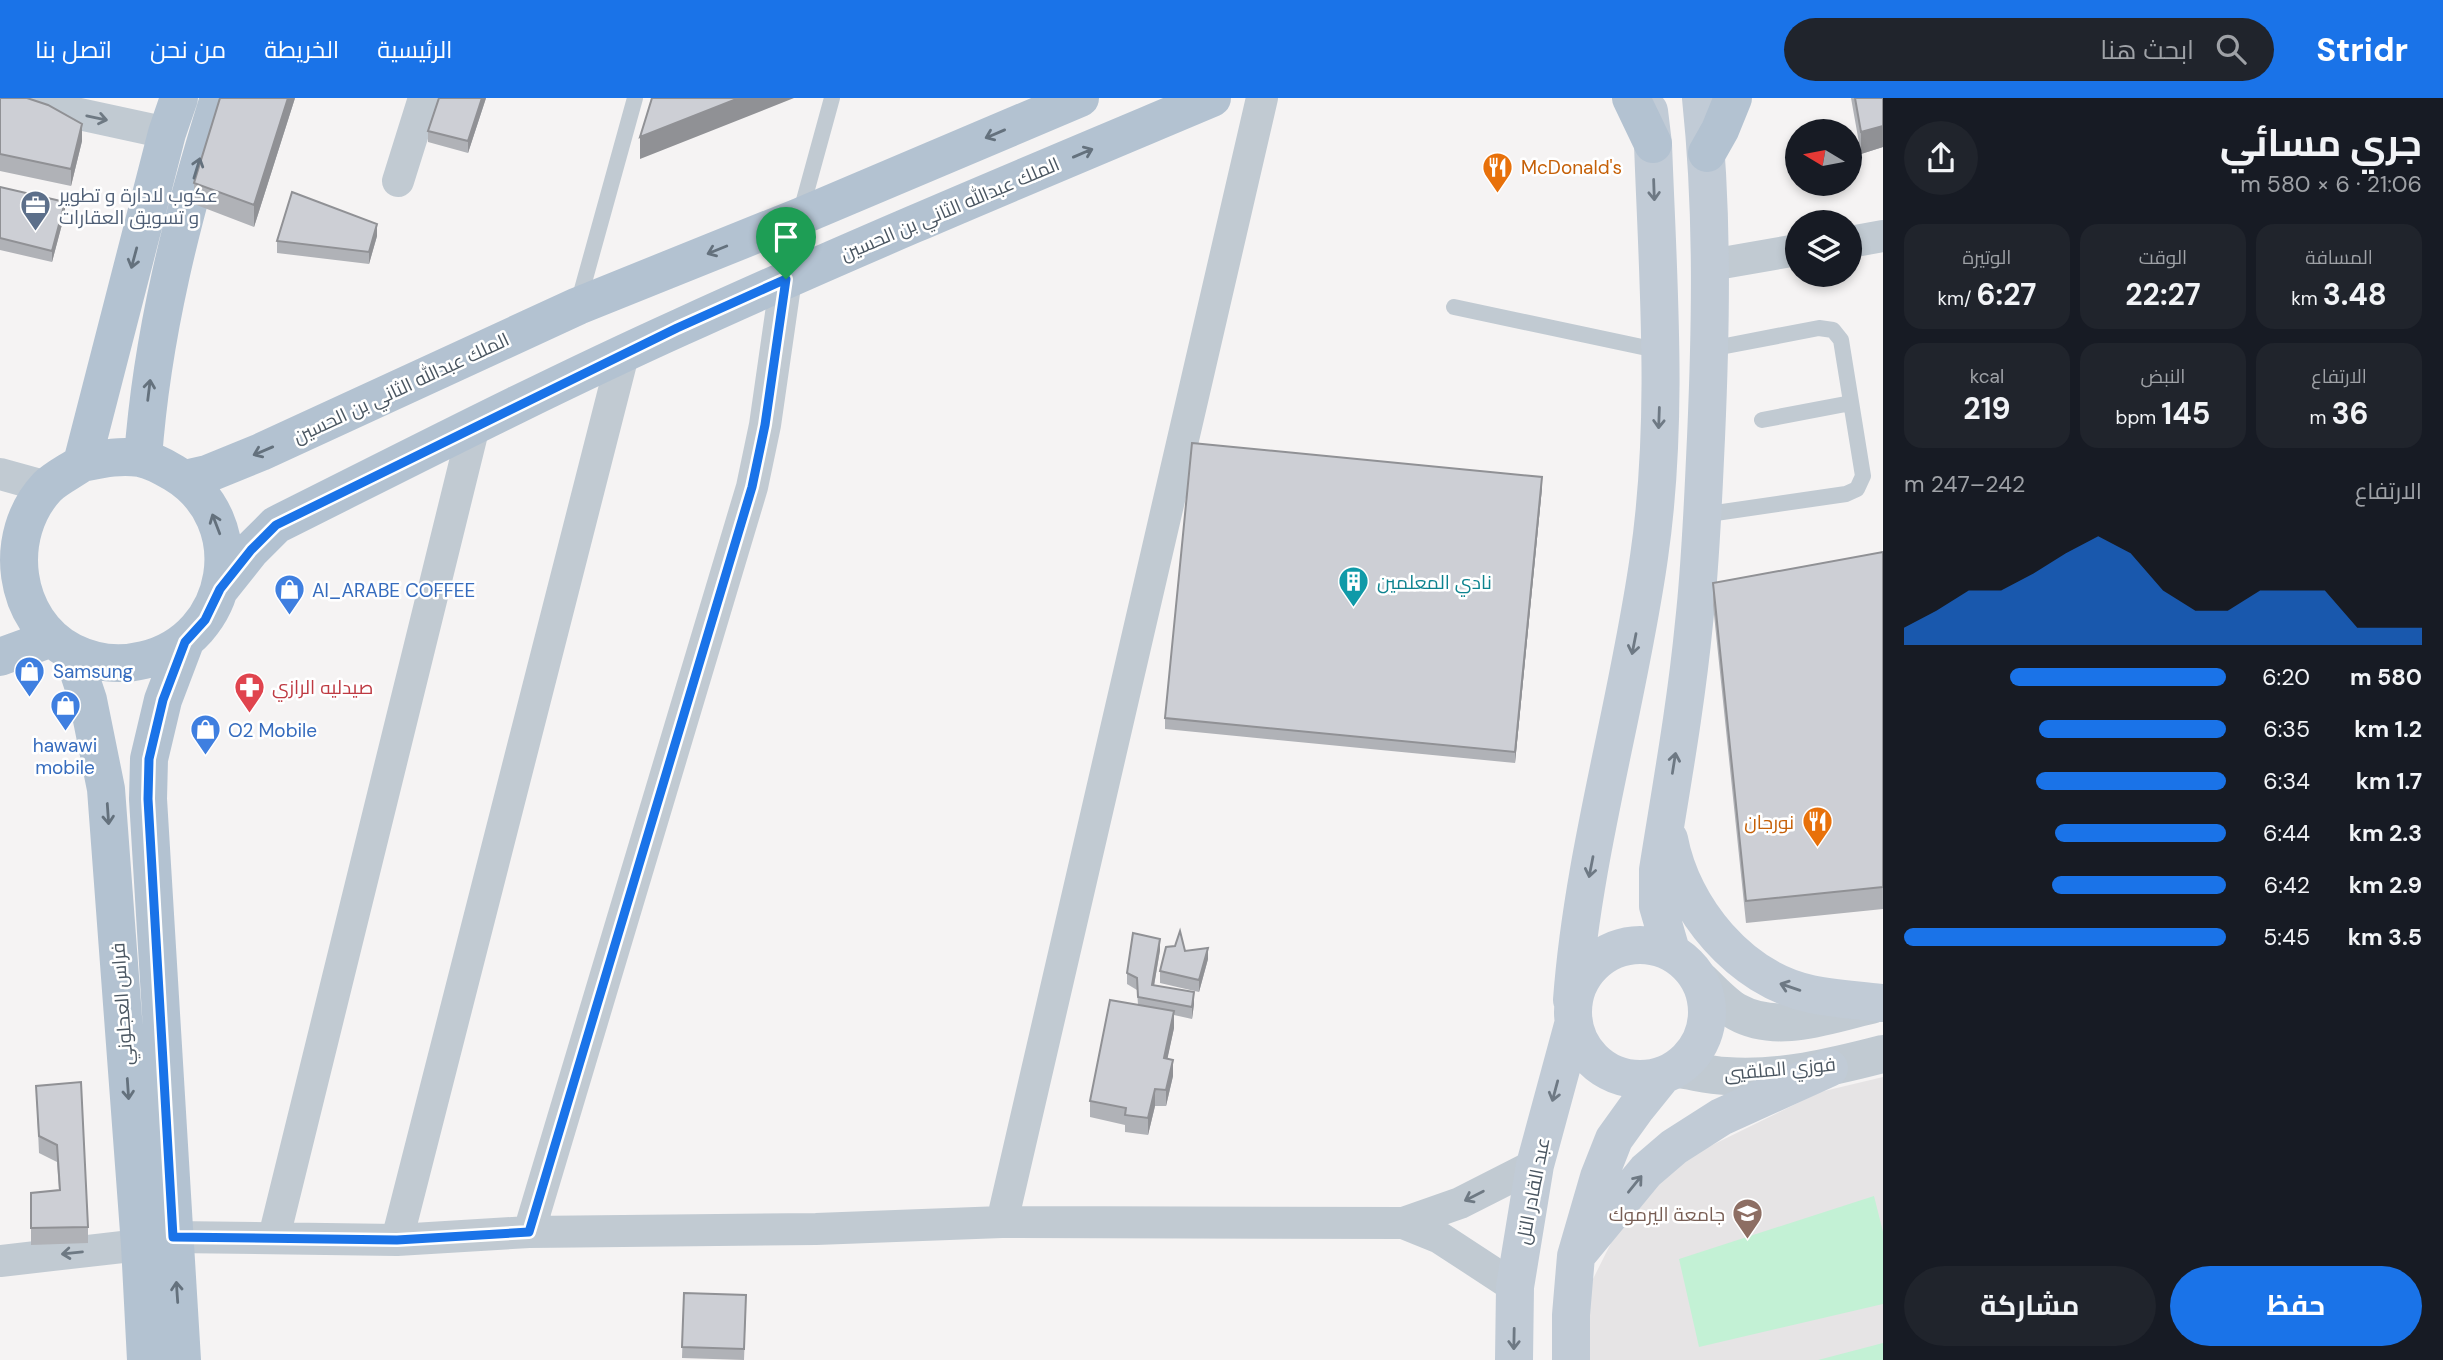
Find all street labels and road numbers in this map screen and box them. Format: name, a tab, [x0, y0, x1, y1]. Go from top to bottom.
street label: الملك عبدالله الثاني بن الحسين	[837, 151, 1064, 268]
street label: الملك عبدالله الثاني بن الحسين	[289, 327, 514, 451]
street label: فراس العجلوني	[105, 942, 141, 1066]
street label: فوزي الملقيي	[1723, 1052, 1837, 1088]
street label: عبد القادر التل	[1510, 1135, 1556, 1247]

